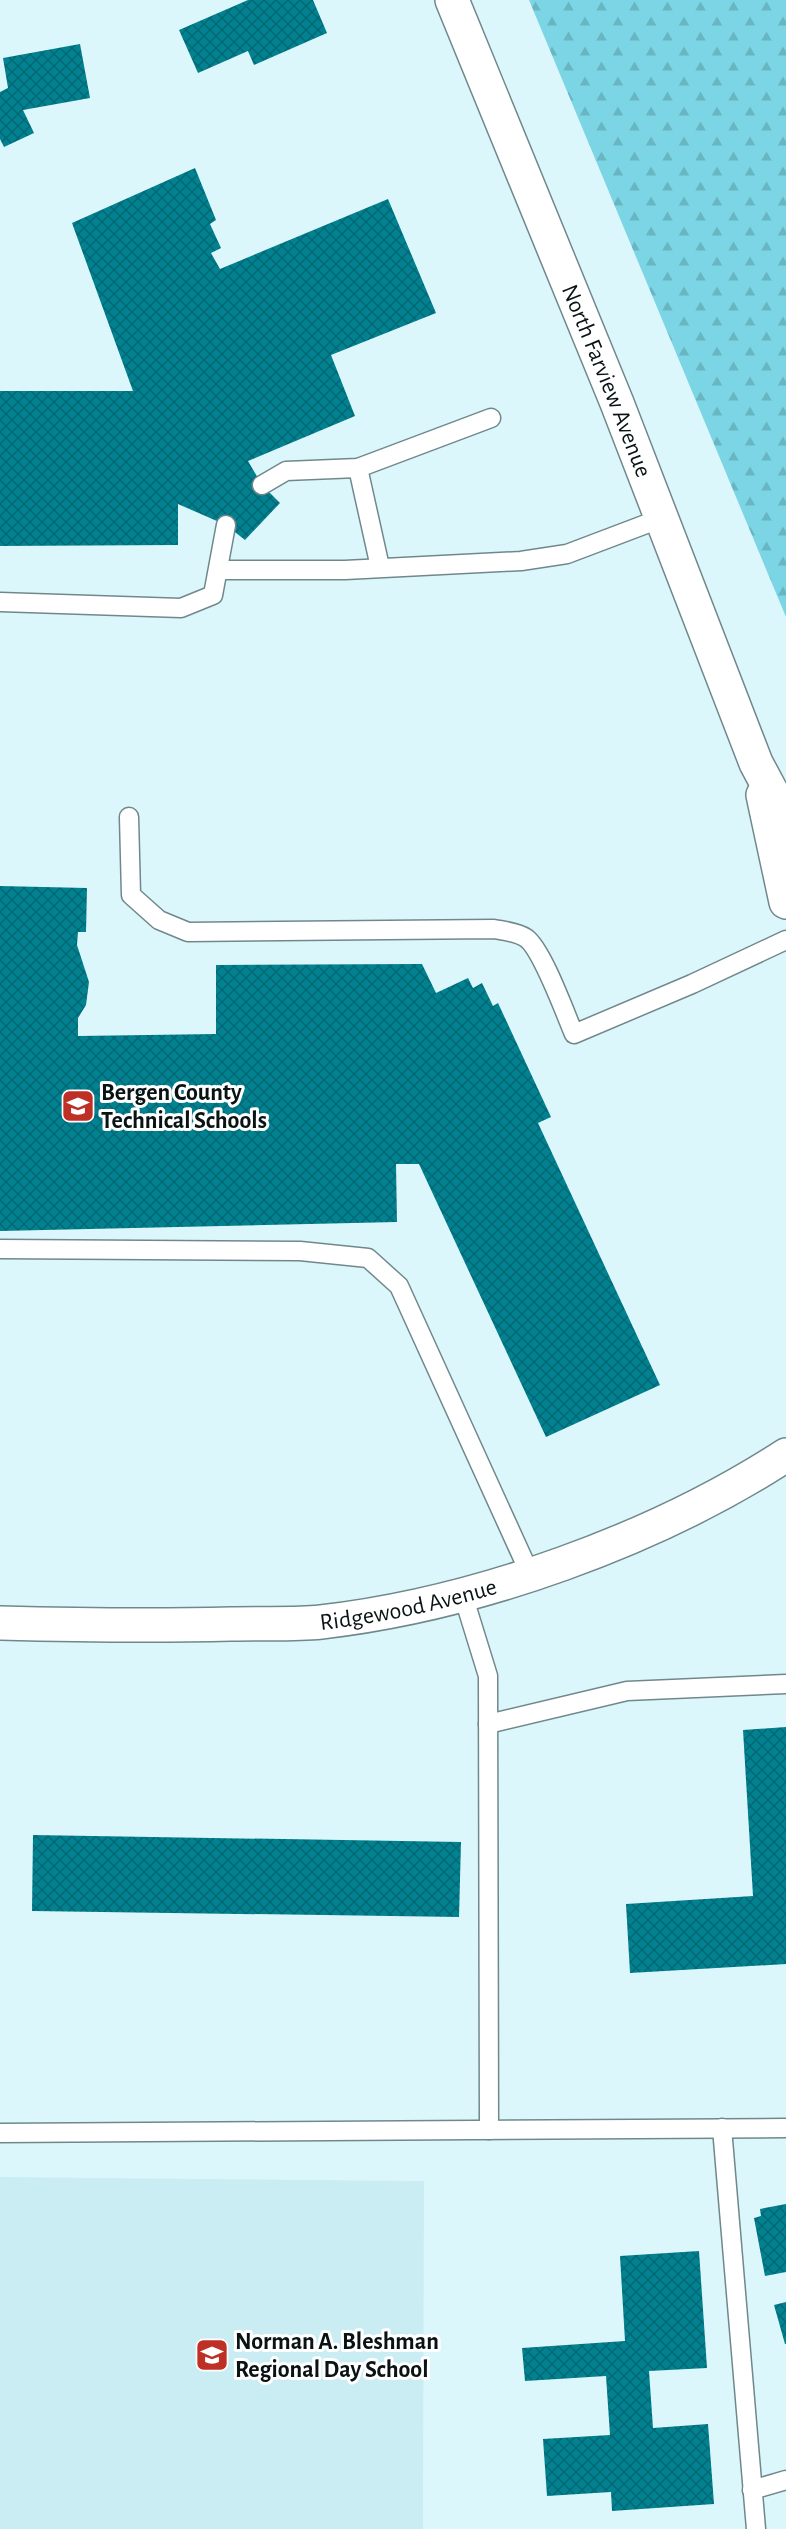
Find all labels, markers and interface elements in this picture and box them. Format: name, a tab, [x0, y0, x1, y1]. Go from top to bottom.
street label: North Farview Avenue	[557, 281, 655, 481]
place label: Bergen County Technical Schools	[101, 1081, 267, 1133]
school or university icon: Bergen County Technical Schools	[60, 1088, 96, 1124]
street label: Ridgewood Avenue	[318, 1575, 500, 1635]
place label: Norman A. Bleshman Regional Day School	[235, 2330, 439, 2382]
school or university icon: Norman A. Bleshman Regional Day School	[194, 2337, 230, 2373]

